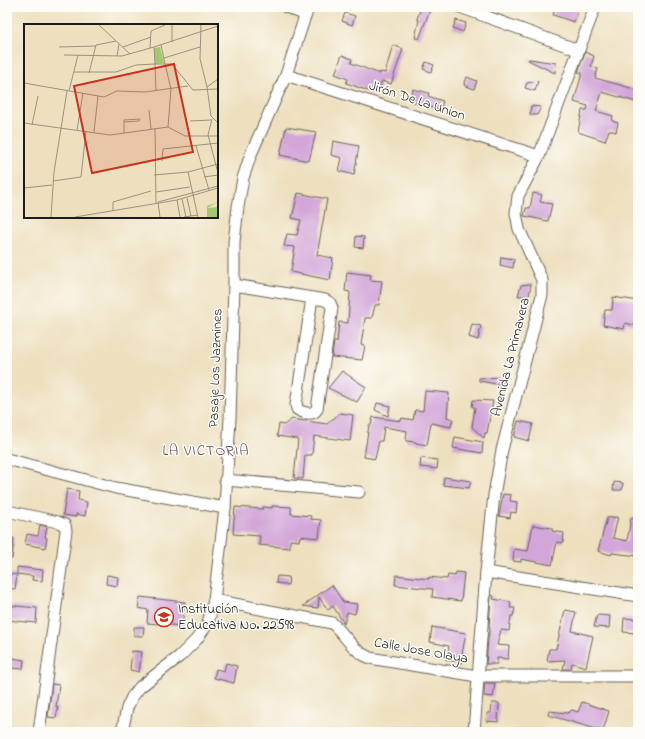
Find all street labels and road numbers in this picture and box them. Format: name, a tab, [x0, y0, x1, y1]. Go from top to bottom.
street label: Jirón De La Union	[366, 76, 468, 126]
street label: Avenida La Primavera	[486, 295, 536, 419]
street label: Pasaje Los Jazmines	[203, 308, 229, 428]
street label: Calle Jose Olaya	[372, 632, 470, 671]

